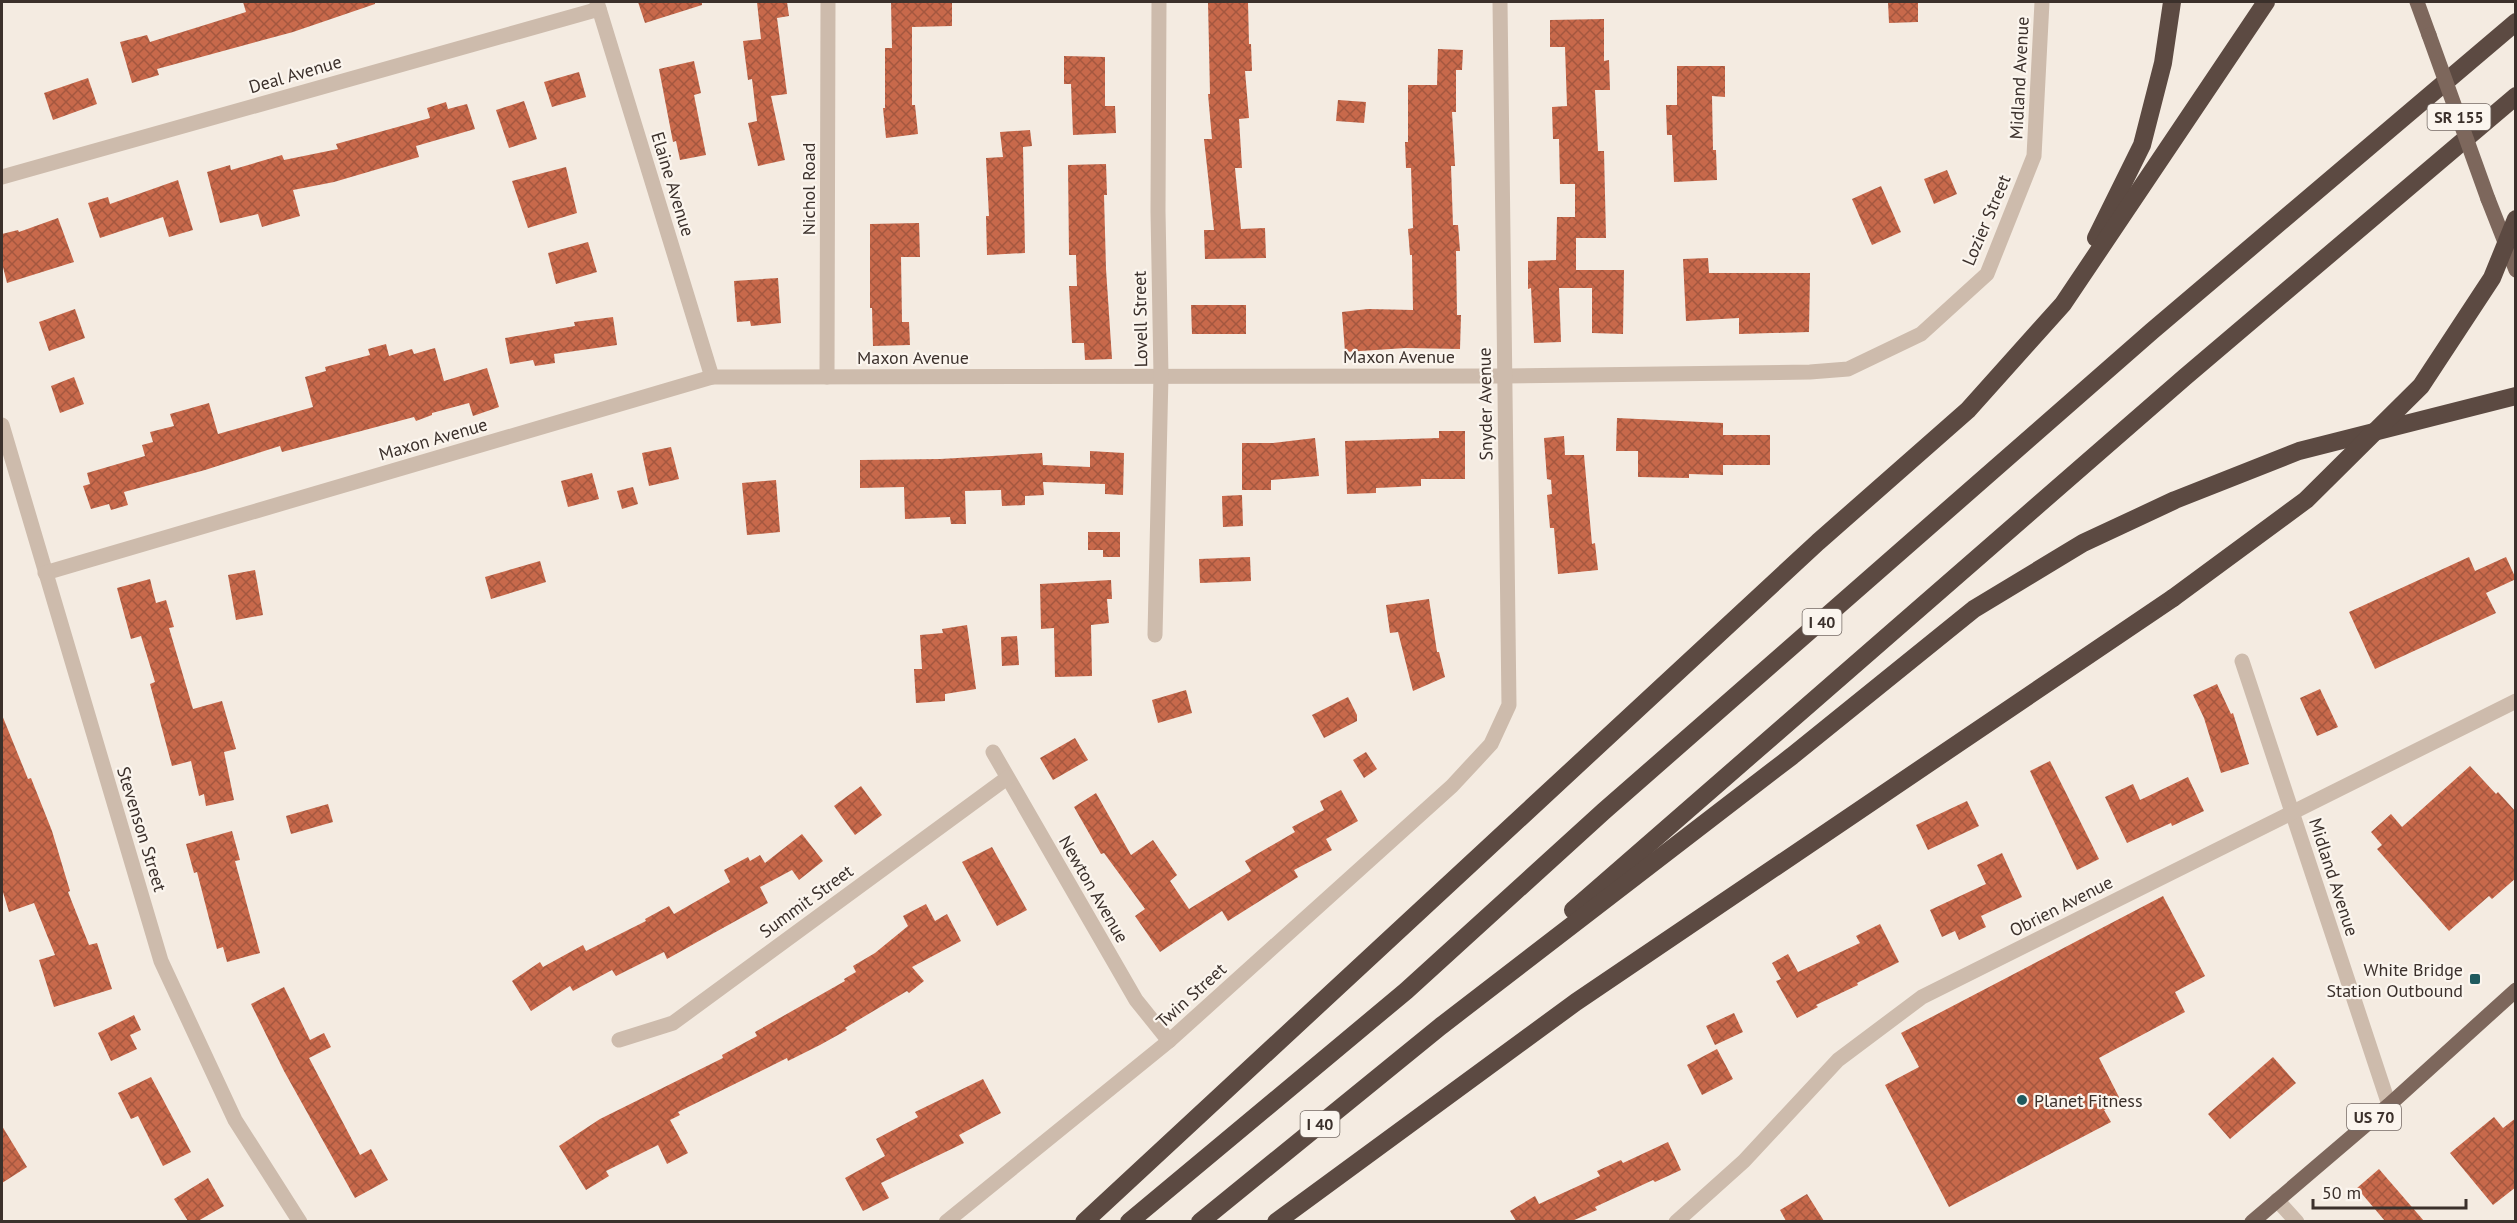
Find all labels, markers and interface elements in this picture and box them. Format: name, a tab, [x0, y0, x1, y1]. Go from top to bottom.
street label: Midland Avenue	[2004, 16, 2034, 140]
street label: Deal Avenue	[246, 50, 344, 98]
road number: SR 155	[2428, 104, 2490, 130]
street label: Elaine Avenue	[646, 129, 700, 239]
street label: Nichol Road	[797, 143, 820, 235]
street label: Lozier Street	[1957, 171, 2015, 269]
street label: Lovell Street	[1128, 271, 1152, 367]
street label: Maxon Avenue	[1343, 345, 1455, 368]
street label: Maxon Avenue	[857, 346, 969, 369]
street label: Snyder Avenue	[1473, 347, 1497, 461]
street label: Maxon Avenue	[376, 413, 490, 465]
road number: I 40	[1802, 609, 1842, 635]
street label: Stevenson Street	[112, 764, 172, 894]
street label: Midland Avenue	[2304, 815, 2364, 939]
street label: Newton Avenue	[1054, 831, 1134, 947]
street label: Summit Street	[755, 859, 857, 943]
street label: Obrien Avenue	[2006, 870, 2116, 942]
street label: Twin Street	[1151, 958, 1231, 1032]
place label: White Bridge Station Outbound	[2326, 958, 2463, 1002]
marker: White Bridge Station Outbound	[2468, 972, 2482, 986]
place label: Planet Fitness	[2034, 1089, 2143, 1112]
marker: Planet Fitness	[2015, 1093, 2029, 1107]
road number: US 70	[2347, 1104, 2401, 1130]
road number: I 40	[1300, 1111, 1340, 1137]
scale bar	[2313, 1172, 2466, 1210]
text: 50 m	[2322, 1181, 2361, 1204]

